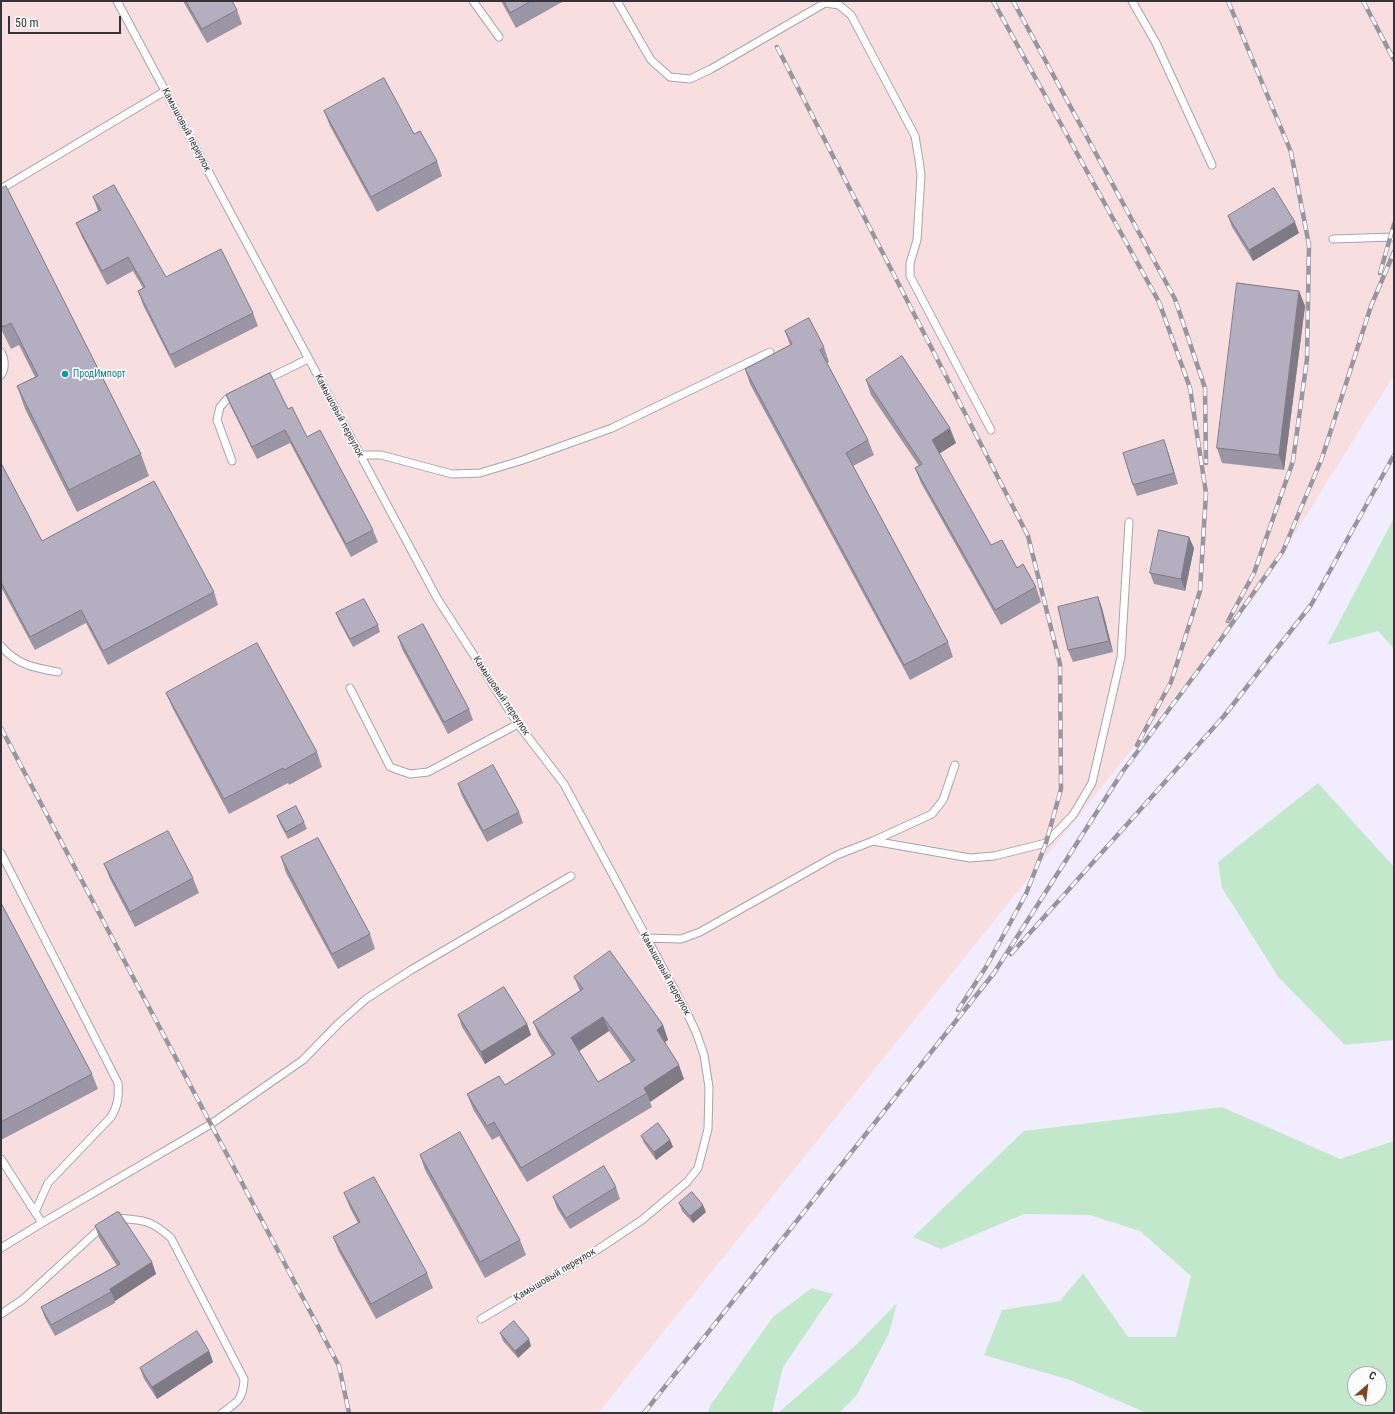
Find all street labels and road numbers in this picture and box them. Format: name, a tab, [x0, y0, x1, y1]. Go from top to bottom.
street label: Камышовый переулок	[159, 86, 213, 174]
street label: Камышовый переулок	[312, 372, 366, 460]
street label: Камышовый переулок	[470, 654, 532, 738]
street label: Камышовый переулок	[637, 930, 693, 1018]
street label: Камышовый переулок	[512, 1246, 598, 1304]

